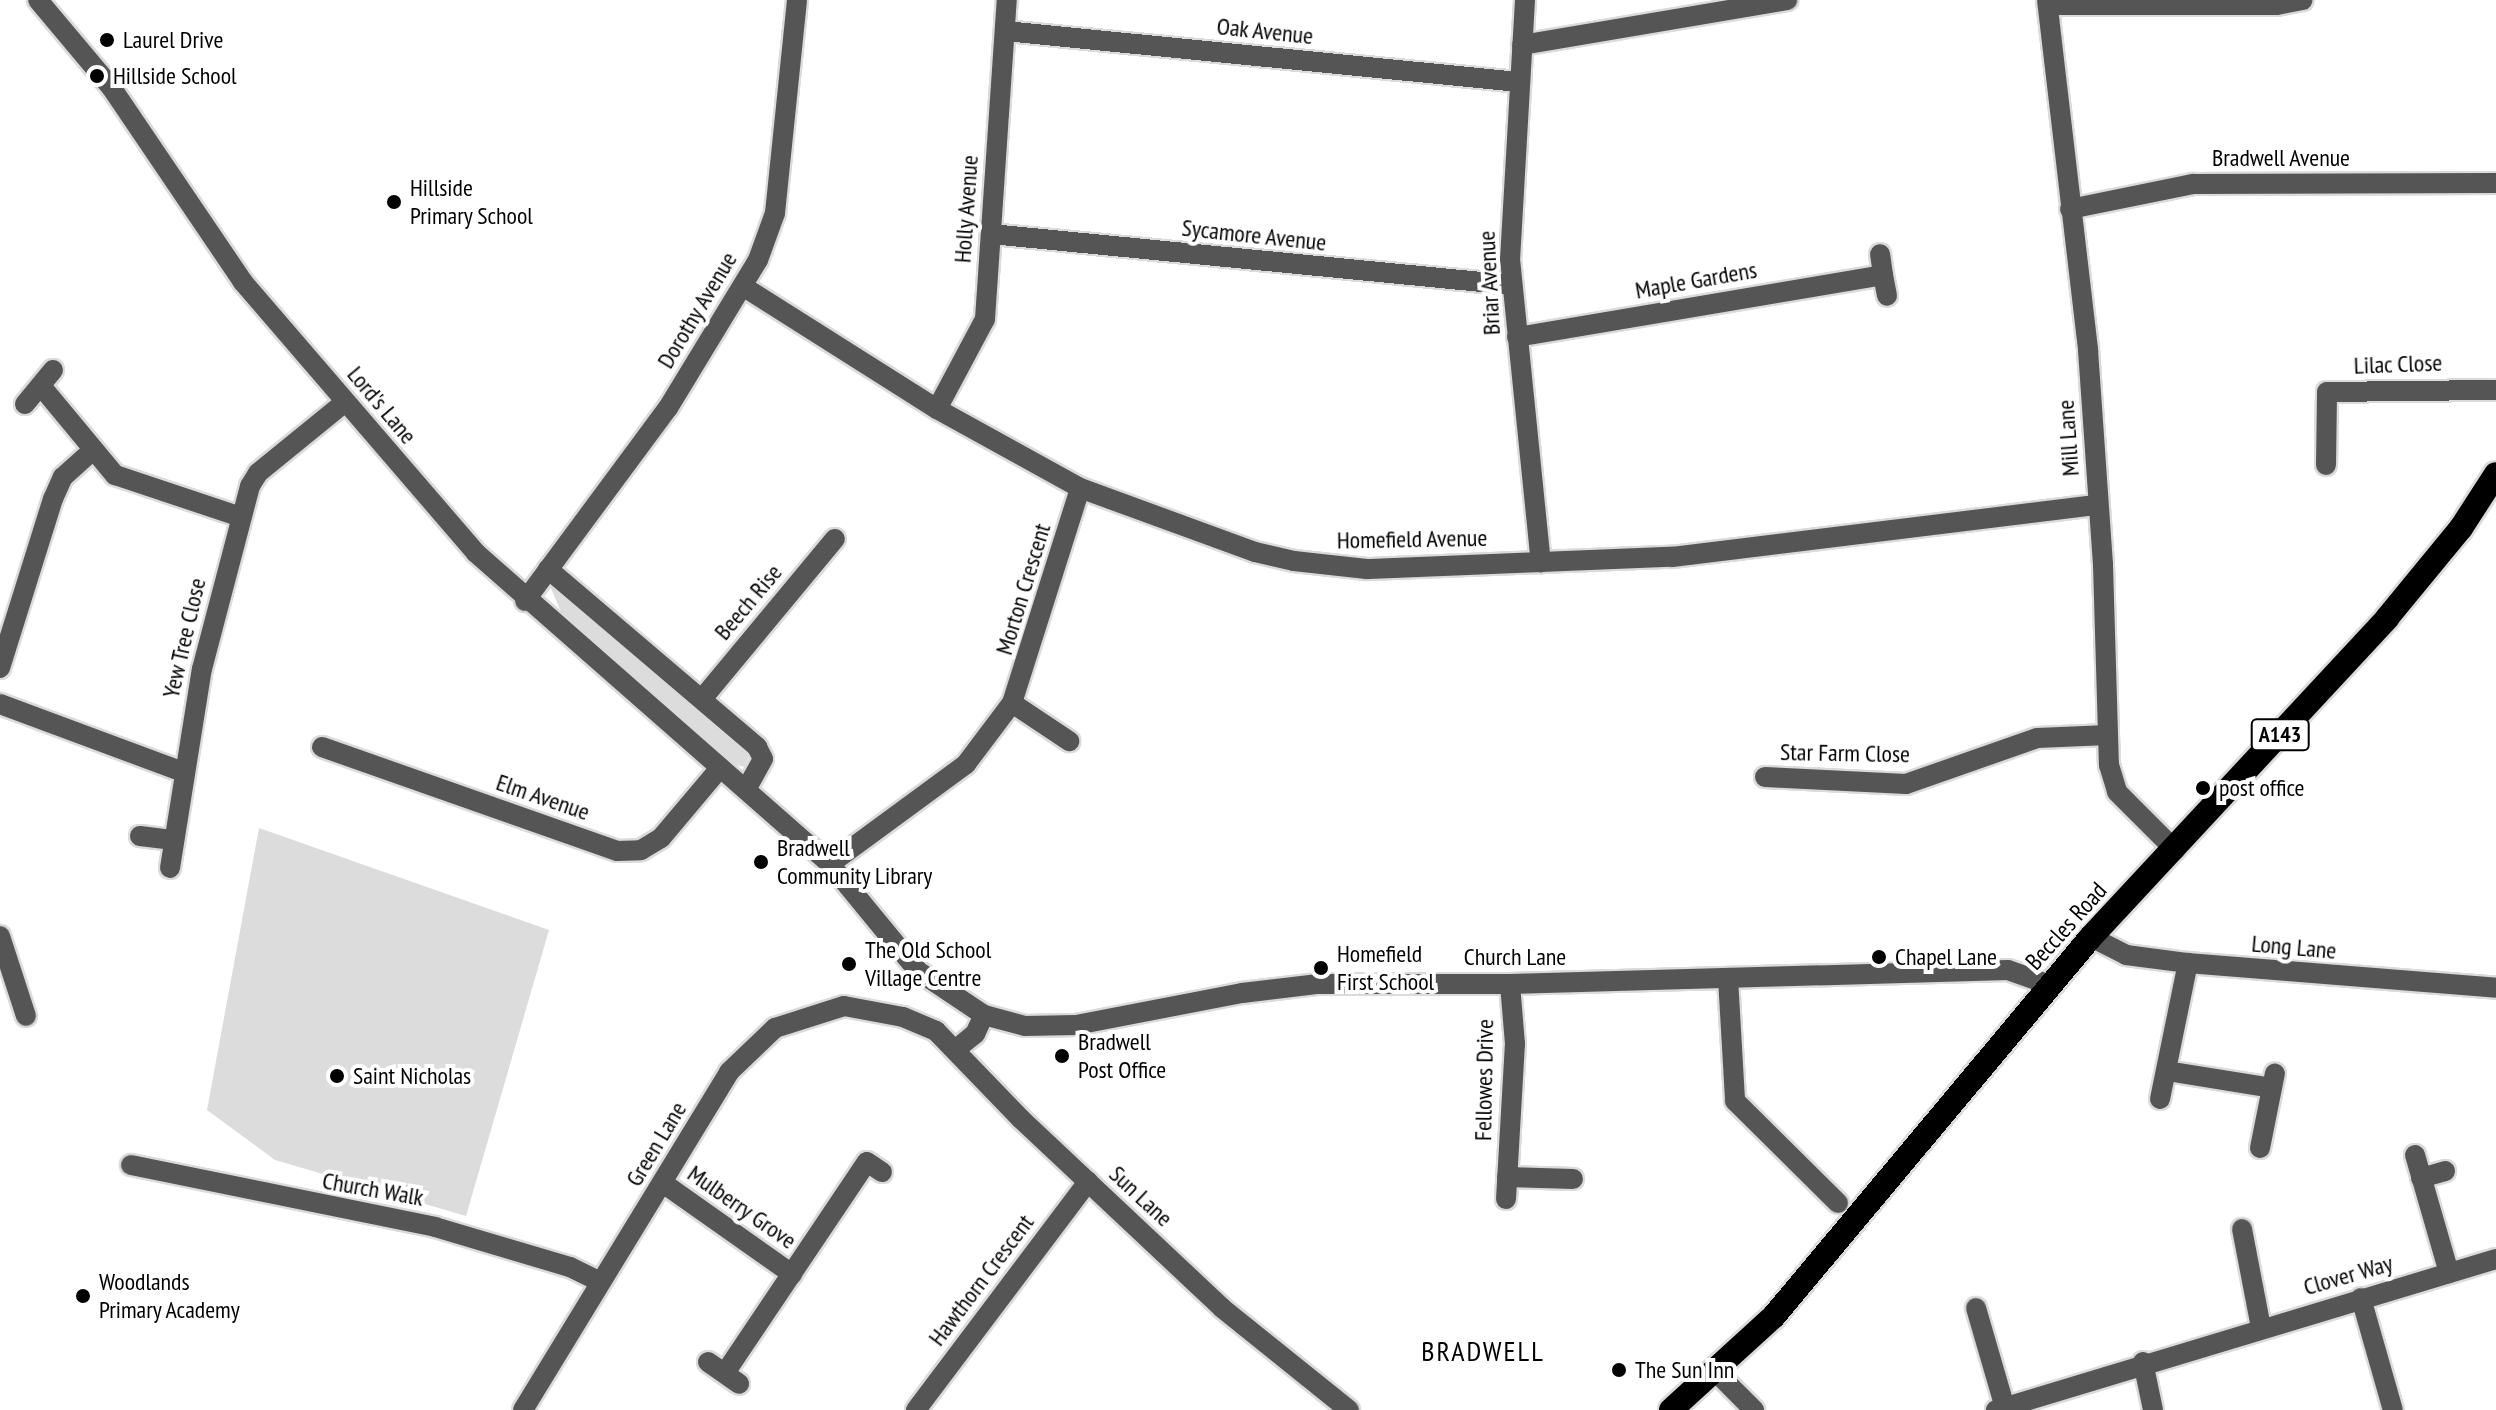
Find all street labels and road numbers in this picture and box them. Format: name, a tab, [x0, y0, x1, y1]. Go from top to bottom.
street label: Oak Avenue	[1215, 12, 1315, 50]
street label: Bradwell Avenue	[2212, 144, 2350, 172]
street label: Holly Avenue	[948, 154, 984, 264]
street label: Sycamore Avenue	[1180, 213, 1328, 257]
street label: Briar Avenue	[1472, 230, 1506, 336]
street label: Dorothy Avenue	[651, 246, 743, 374]
street label: Maple Gardens	[1633, 255, 1759, 305]
street label: Lilac Close	[2353, 348, 2443, 380]
street label: Lord's Lane	[341, 360, 423, 450]
street label: Mill Lane	[2051, 399, 2085, 477]
street label: Morton Crescent	[989, 520, 1057, 658]
street label: Homefield Avenue	[1336, 523, 1488, 555]
street label: Beech Rise	[708, 558, 788, 646]
street label: Yew Tree Close	[156, 575, 212, 701]
road number: A143	[2250, 717, 2310, 753]
street label: Star Farm Close	[1780, 737, 1910, 769]
street label: Elm Avenue	[492, 768, 594, 826]
street label: Beccles Road	[2019, 876, 2113, 976]
street label: Long Lane	[2250, 929, 2338, 965]
street label: Church Lane	[1464, 943, 1566, 971]
street label: Fellowes Drive	[1469, 1019, 1499, 1141]
street label: Green Lane	[620, 1097, 692, 1191]
street label: Mulberry Grove	[682, 1159, 802, 1255]
street label: Sun Lane	[1103, 1160, 1179, 1232]
street label: Church Walk	[320, 1166, 426, 1212]
street label: Hawthorn Crescent	[922, 1209, 1040, 1351]
street label: Clover Way	[2300, 1249, 2396, 1301]

